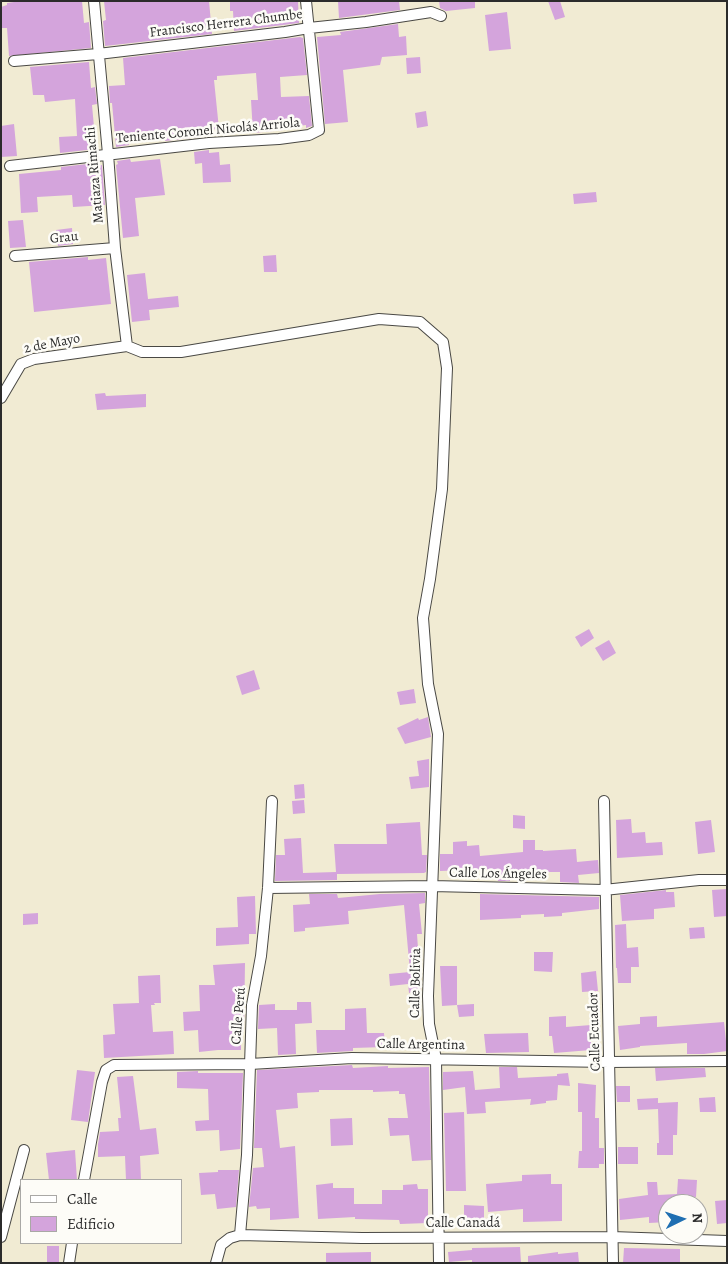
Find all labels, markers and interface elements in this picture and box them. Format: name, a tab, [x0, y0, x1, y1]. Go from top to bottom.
street label: Francisco Herrera Chumbe	[149, 6, 303, 42]
street label: Teniente Coronel Nicolás Arriola	[115, 115, 301, 147]
street label: Matiaza Rimachi	[82, 126, 108, 224]
street label: Grau	[49, 228, 79, 248]
street label: 2 de Mayo	[22, 330, 82, 358]
street label: Calle Los Ángeles	[449, 865, 547, 883]
street label: Calle Bolivia	[407, 948, 425, 1018]
street label: Calle Perú	[228, 987, 250, 1045]
street label: Calle Ecuador	[585, 992, 605, 1072]
street label: Calle Argentina	[377, 1036, 465, 1054]
legend	[20, 1179, 182, 1244]
text: Calle	[67, 1189, 97, 1209]
north arrow	[658, 1194, 708, 1244]
text: N	[688, 1212, 707, 1224]
text: Edificio	[67, 1214, 115, 1234]
street label: Calle Canadá	[426, 1216, 500, 1232]

